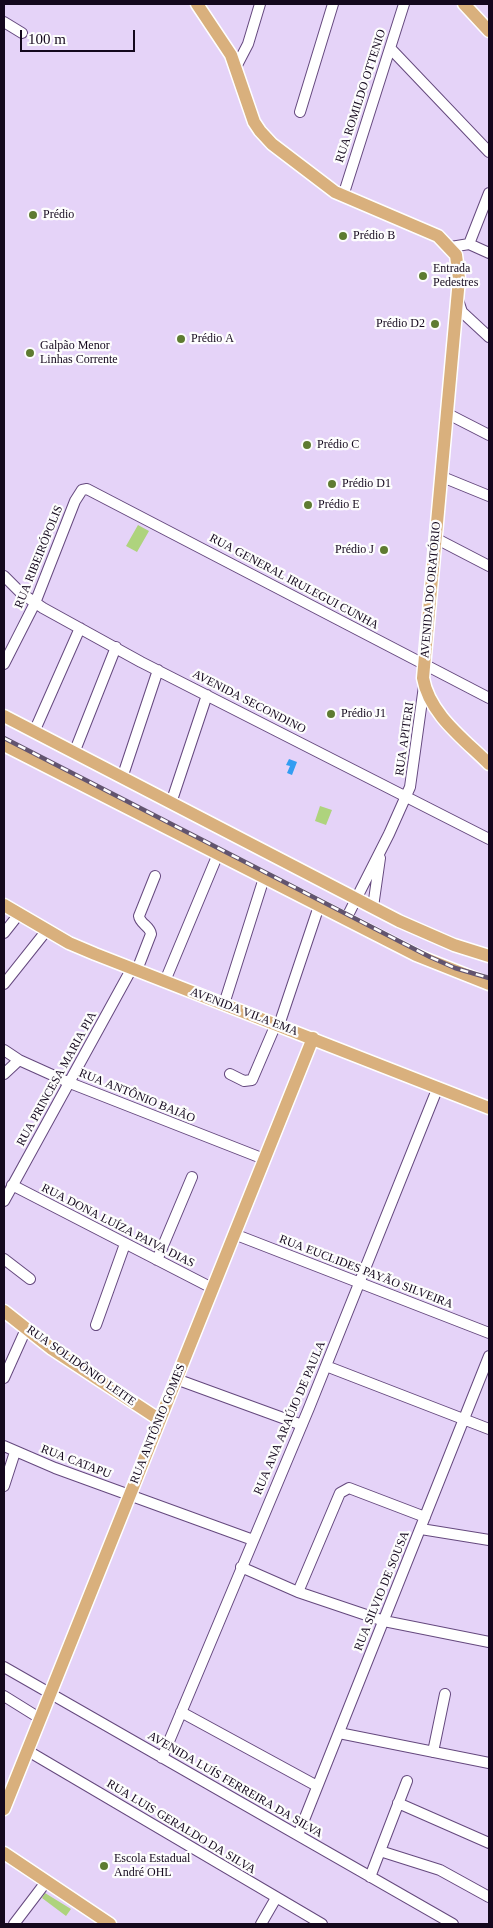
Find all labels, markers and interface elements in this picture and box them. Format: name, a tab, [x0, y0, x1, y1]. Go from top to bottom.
scale bar	[22, 20, 138, 52]
street label: RUA ROMILDO OTTENIO	[333, 28, 389, 164]
text: 100 m	[28, 31, 66, 47]
place label: Prédio	[43, 208, 74, 222]
marker: Prédio	[27, 209, 39, 221]
place label: Prédio B	[353, 229, 395, 243]
marker: Prédio B	[337, 230, 349, 242]
place label: Entrada Pedestres	[433, 262, 478, 290]
marker: Entrada Pedestres	[417, 270, 429, 282]
place label: Prédio D2	[376, 317, 425, 331]
marker: Prédio D2	[429, 318, 441, 330]
place label: Prédio A	[191, 332, 234, 346]
marker: Prédio A	[175, 333, 187, 345]
place label: Galpão Menor Linhas Corrente	[40, 339, 118, 367]
marker: Galpão Menor Linhas Corrente	[24, 347, 36, 359]
place label: Prédio C	[317, 438, 359, 452]
marker: Prédio C	[301, 439, 313, 451]
place label: Prédio D1	[342, 477, 391, 491]
marker: Prédio D1	[326, 478, 338, 490]
place label: Prédio E	[318, 498, 360, 512]
marker: Prédio E	[302, 499, 314, 511]
street label: RUA RIBEIRÓPOLIS	[12, 503, 66, 611]
street label: AVENIDA DO ORATÓRIO	[418, 521, 444, 659]
street label: RUA GENERAL IRULEGUI CUNHA	[207, 531, 381, 633]
place label: Prédio J	[335, 543, 374, 557]
marker: Prédio J	[378, 544, 390, 556]
street label: AVENIDA SECONDINO	[190, 667, 308, 737]
street label: RUA APITERI	[393, 701, 417, 777]
place label: Prédio J1	[341, 707, 386, 721]
marker: Prédio J1	[325, 708, 337, 720]
street label: AVENIDA VILA EMA	[188, 985, 300, 1039]
street label: RUA PRINCESA MARIA PIA	[14, 1009, 100, 1149]
street label: RUA ANTÔNIO BAIÃO	[77, 1066, 197, 1126]
street label: RUA DONA LUÍZA PAIVA DIAS	[39, 1181, 197, 1271]
street label: RUA EUCLIDES PAYÃO SILVEIRA	[277, 1232, 455, 1312]
street label: RUA SOLIDÔNIO LEITE	[24, 1323, 138, 1409]
street label: RUA ANA ARAÚJO DE PAULA	[251, 1339, 329, 1497]
street label: RUA ANTÔNIO GOMES	[127, 1362, 189, 1486]
street label: RUA CATAPU	[39, 1442, 113, 1482]
street label: RUA SILVIO DE SOUSA	[351, 1529, 413, 1653]
street label: AVENIDA LUÍS FERREIRA DA SILVA	[145, 1729, 325, 1841]
street label: RUA LUIS GERALDO DA SILVA	[104, 1777, 258, 1877]
place label: Escola Estadual André OHL	[114, 1852, 190, 1880]
marker: Escola Estadual André OHL	[98, 1860, 110, 1872]

